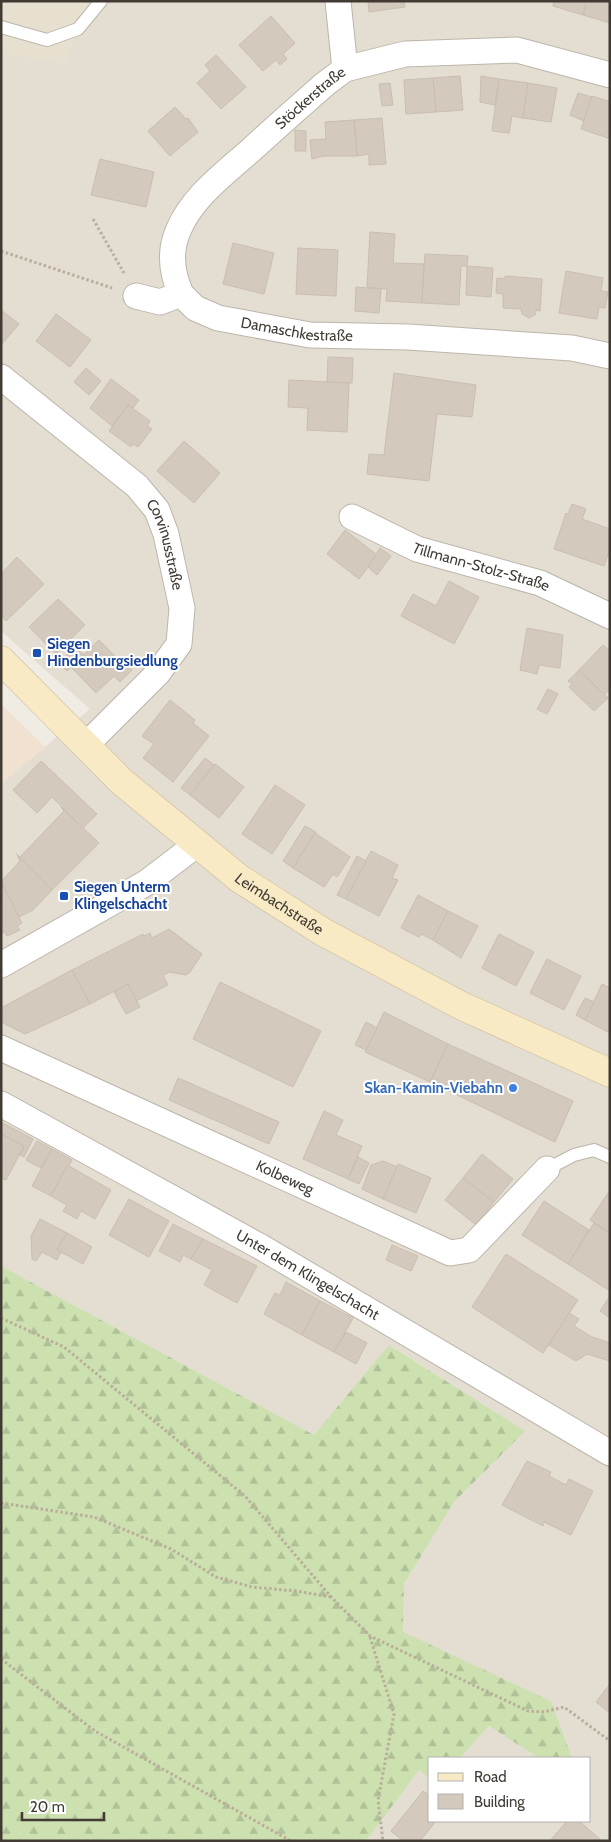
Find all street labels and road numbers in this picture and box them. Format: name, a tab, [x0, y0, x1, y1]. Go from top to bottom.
street label: Stöckerstraße	[271, 63, 349, 133]
street label: Damaschkestraße	[239, 313, 353, 345]
street label: Corvinusstraße	[143, 495, 187, 592]
street label: Tillmann-Stolz-Straße	[409, 539, 553, 595]
street label: Leimbachstraße	[231, 869, 327, 939]
street label: Kolbeweg	[253, 1157, 317, 1199]
street label: Unter dem Klingelschacht	[233, 1226, 382, 1324]

